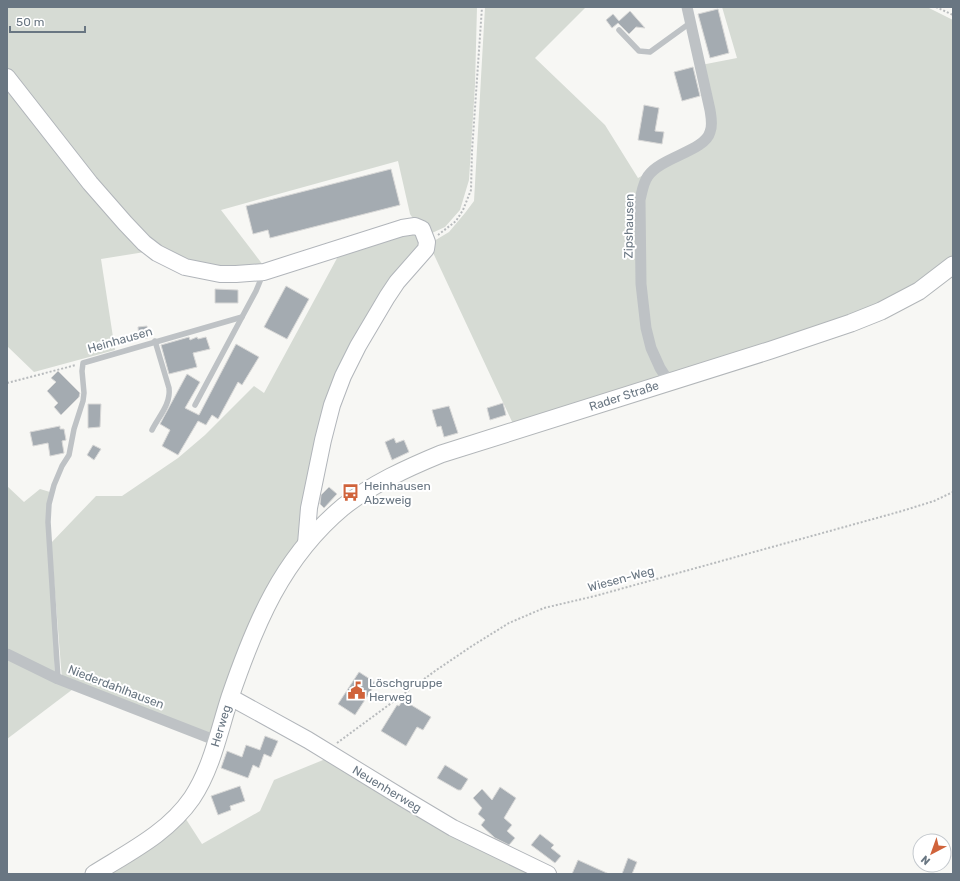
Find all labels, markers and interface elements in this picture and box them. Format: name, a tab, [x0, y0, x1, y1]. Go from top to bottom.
scale bar	[10, 8, 85, 34]
text: 50 m	[16, 15, 44, 29]
street label: Zipshausen	[621, 194, 637, 258]
street label: Heinhausen	[86, 324, 154, 356]
street label: Rader Straße	[587, 378, 661, 414]
place label: Heinhausen Abzweig	[364, 479, 431, 507]
bus stop icon: Heinhausen Abzweig	[341, 483, 361, 503]
street label: Wiesen-Weg	[586, 563, 656, 595]
street label: Niederdahlhausen	[66, 662, 166, 712]
place label: Löschgruppe Herweg	[369, 676, 443, 704]
public building icon: Löschgruppe Herweg	[346, 680, 366, 700]
street label: Herweg	[208, 703, 234, 749]
street label: Neuenherweg	[350, 763, 424, 815]
north arrow	[912, 833, 952, 873]
text: N	[918, 853, 933, 868]

